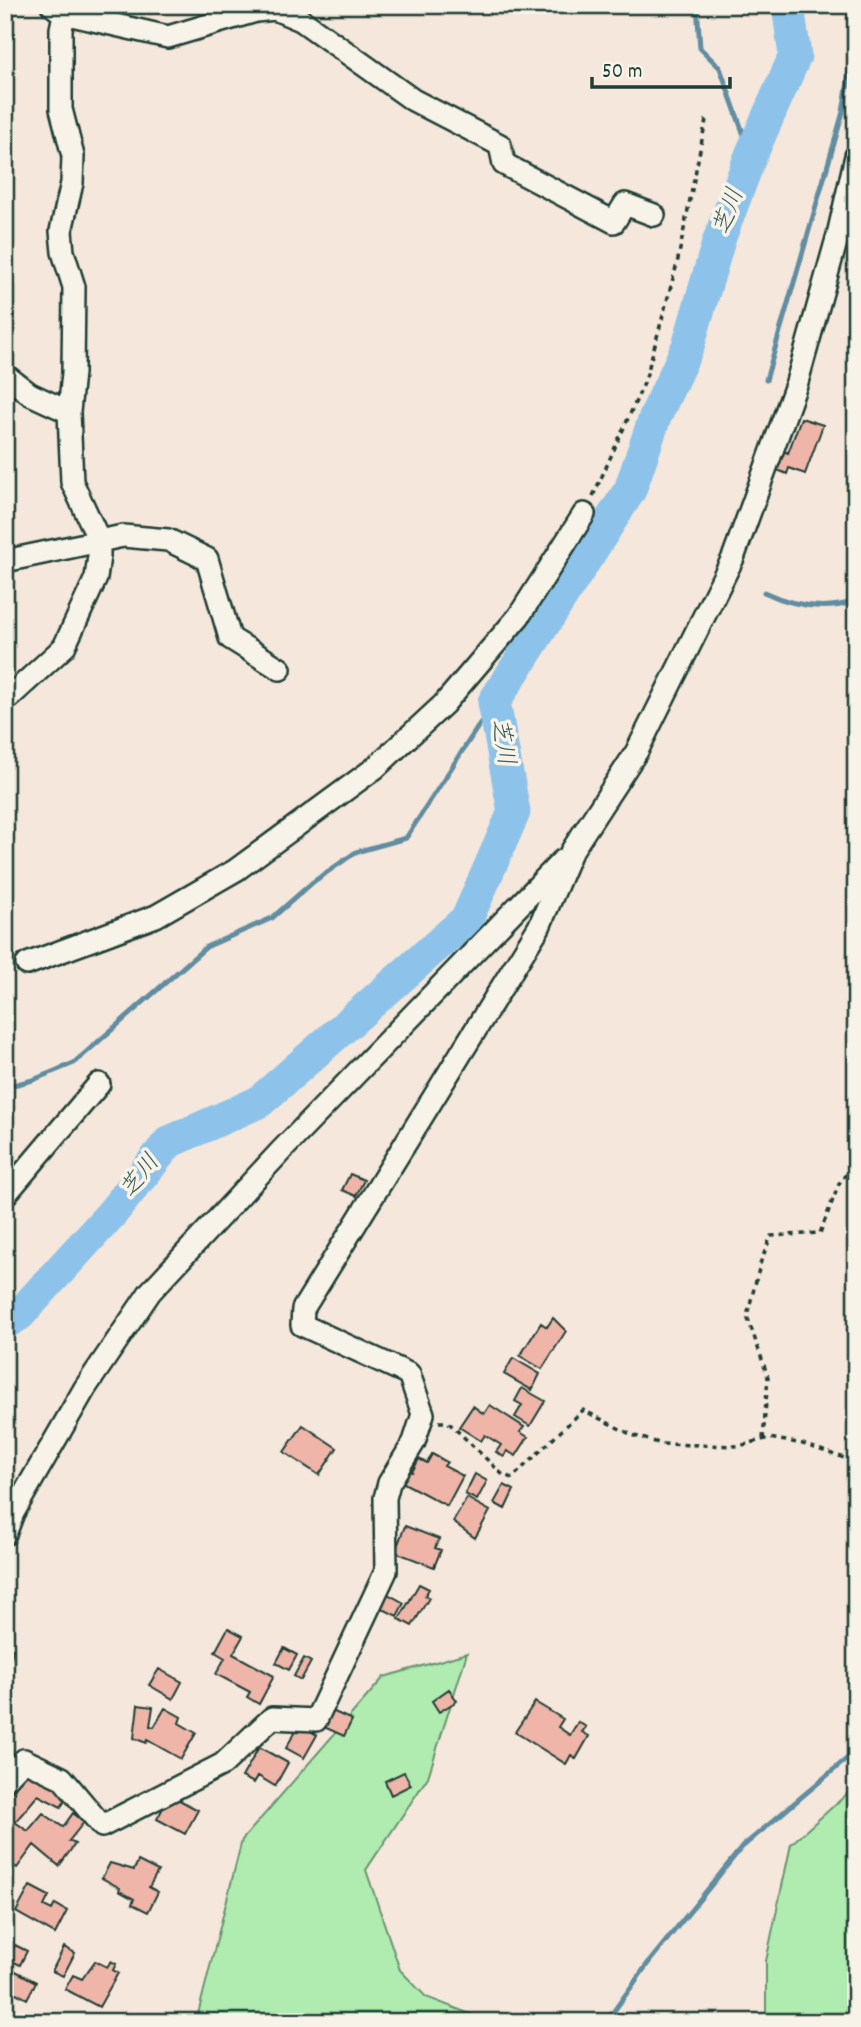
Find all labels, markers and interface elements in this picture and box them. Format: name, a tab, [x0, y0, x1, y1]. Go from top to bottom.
scale bar	[592, 46, 730, 90]
text: 50 m	[602, 58, 642, 88]
water label: 芝川	[706, 184, 754, 240]
water label: 芝川	[480, 715, 522, 769]
water label: 芝川	[113, 1148, 169, 1206]

